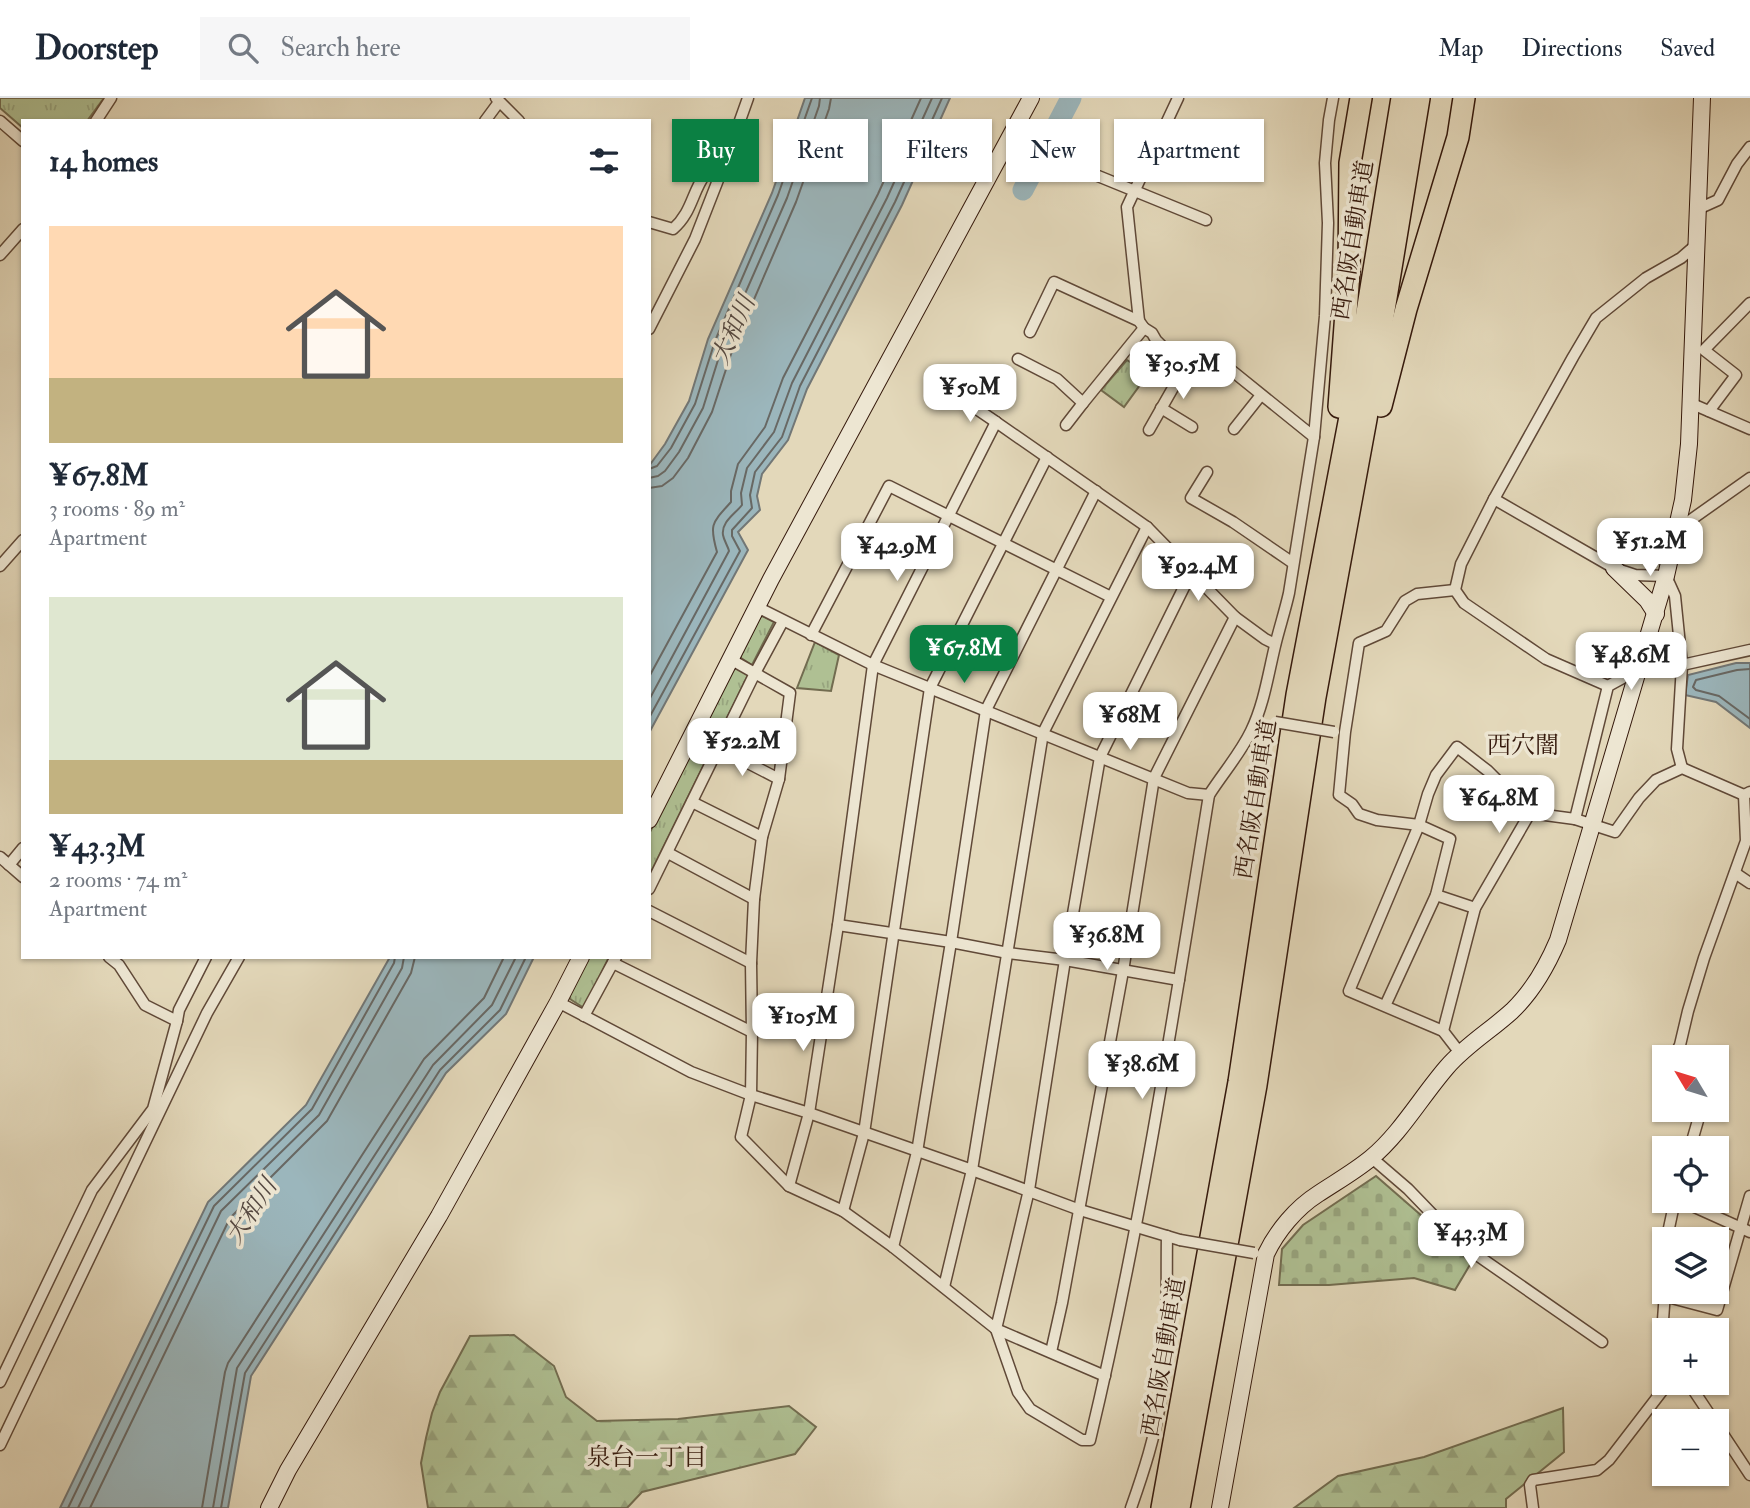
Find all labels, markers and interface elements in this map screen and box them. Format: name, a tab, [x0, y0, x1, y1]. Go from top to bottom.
search box	[200, 17, 690, 80]
text: Doorstep	[35, 28, 158, 69]
icon: search	[224, 29, 262, 67]
text: Search here	[280, 32, 401, 64]
text: Map	[1438, 33, 1483, 64]
text: Directions	[1521, 33, 1622, 64]
text: Saved	[1660, 33, 1715, 64]
chip: Buy	[672, 119, 759, 182]
chip: Rent	[773, 119, 868, 182]
chip: Filters	[882, 119, 992, 182]
chip: New	[1006, 119, 1100, 182]
chip: Apartment	[1114, 119, 1264, 182]
icon: filters	[585, 142, 623, 180]
text: 14 homes	[49, 143, 158, 180]
street label: 西名阪自動車道	[1326, 158, 1379, 322]
icon: home	[273, 271, 399, 397]
water label: 大和川	[705, 288, 763, 369]
pin: ¥30.5M	[1126, 342, 1240, 401]
text: ¥30.5M	[1146, 349, 1220, 378]
pin: ¥50M	[929, 364, 1011, 424]
text: ¥50M	[939, 372, 1001, 401]
text: ¥67.8M	[49, 457, 149, 494]
text: 3 rooms · 89 m²	[49, 494, 185, 523]
pin: ¥51.2M	[1593, 518, 1707, 578]
text: Apartment	[49, 523, 147, 552]
pin: ¥42.9M	[840, 524, 954, 583]
text: ¥51.2M	[1613, 526, 1687, 555]
text: ¥42.9M	[857, 531, 937, 560]
pin: ¥92.4M	[1141, 544, 1255, 603]
text: ¥92.4M	[1158, 551, 1238, 580]
pin: ¥67.8M	[907, 626, 1021, 685]
pin: ¥48.6M	[1574, 632, 1688, 692]
text: ¥67.8M	[926, 633, 1002, 662]
text: ¥48.6M	[1592, 640, 1670, 669]
icon: home	[273, 642, 399, 768]
pin: ¥68M	[1089, 692, 1171, 752]
text: ¥68M	[1099, 700, 1161, 729]
street label: 西名阪自動車道	[1229, 717, 1282, 881]
pin: ¥52.2M	[685, 718, 799, 778]
text: ¥52.2M	[703, 726, 781, 755]
district label: 西穴闇	[1487, 730, 1559, 761]
pin: ¥64.8M	[1442, 776, 1556, 835]
text: ¥64.8M	[1459, 783, 1539, 812]
text: ¥43.3M	[49, 828, 146, 865]
text: 2 rooms · 74 m²	[49, 865, 188, 894]
text: Apartment	[49, 894, 147, 923]
pin: ¥36.8M	[1050, 912, 1164, 972]
text: ¥36.8M	[1069, 920, 1145, 949]
pin: ¥105M	[754, 993, 852, 1053]
text: ¥105M	[768, 1001, 838, 1030]
pin: ¥38.6M	[1085, 1042, 1199, 1101]
north arrow	[1652, 1045, 1729, 1122]
map controls	[1652, 1045, 1729, 1486]
text: ¥38.6M	[1104, 1049, 1180, 1078]
button: locate	[1652, 1136, 1729, 1213]
water label: 大和川	[219, 1170, 286, 1250]
pin: ¥43.3M	[1414, 1210, 1528, 1270]
text: ¥43.3M	[1434, 1218, 1508, 1247]
button: layers	[1652, 1227, 1729, 1304]
street label: 西名阪自動車道	[1135, 1275, 1192, 1439]
button: +	[1652, 1318, 1729, 1395]
button: −	[1652, 1409, 1729, 1486]
district label: 泉台一丁目	[587, 1442, 707, 1473]

